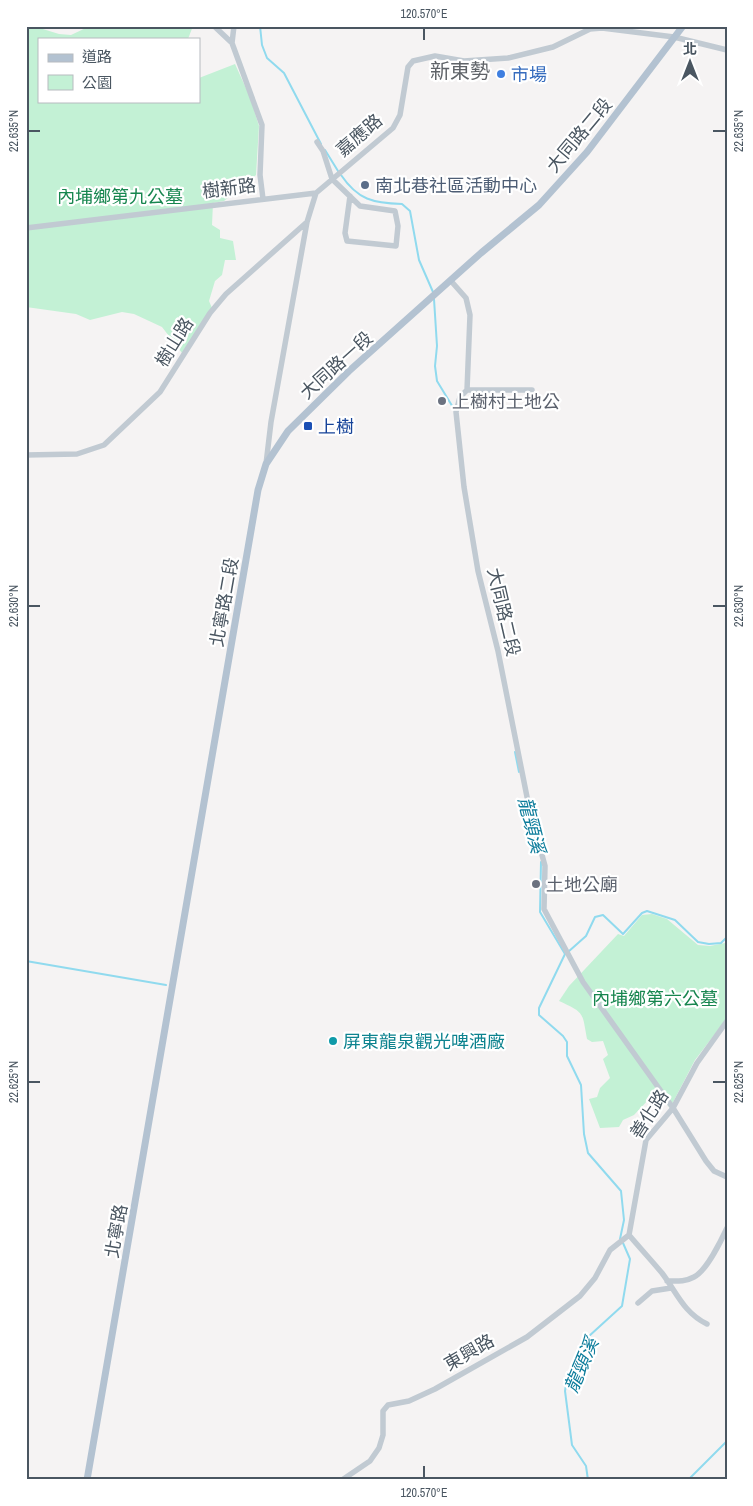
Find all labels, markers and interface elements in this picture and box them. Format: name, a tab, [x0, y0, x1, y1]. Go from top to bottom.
text: 120.570°E	[401, 6, 447, 22]
legend	[38, 38, 200, 102]
north arrow	[666, 38, 716, 88]
text: 北	[683, 40, 697, 58]
text: 道路	[82, 46, 112, 67]
district label: 新東勢	[430, 57, 490, 84]
place label: 市場	[511, 62, 547, 87]
marker: 市場	[495, 68, 507, 80]
text: 公園	[82, 72, 112, 93]
street label: 大同路二段	[540, 92, 618, 178]
street label: 嘉應路	[330, 108, 388, 162]
text: 22.635°N	[6, 110, 22, 152]
text: 22.635°N	[731, 110, 747, 152]
street label: 樹新路	[201, 172, 257, 204]
place label: 南北巷社區活動中心	[375, 173, 537, 198]
marker: 南北巷社區活動中心	[359, 179, 371, 191]
park label: 內埔鄉第九公墓	[57, 184, 183, 209]
street label: 樹山路	[149, 312, 199, 372]
street label: 大同路一段	[294, 326, 378, 404]
place label: 上樹村土地公	[452, 389, 560, 414]
marker: 上樹村土地公	[436, 395, 448, 407]
place label: 上樹	[318, 414, 354, 439]
marker: 上樹	[302, 420, 314, 432]
street label: 北寧路二段	[204, 556, 244, 648]
street label: 大同路二段	[482, 565, 526, 659]
text: 22.630°N	[6, 585, 22, 627]
text: 22.630°N	[731, 585, 747, 627]
water label: 龍頸溪	[512, 794, 552, 859]
place label: 土地公廟	[546, 872, 618, 897]
marker: 土地公廟	[530, 878, 542, 890]
park label: 內埔鄉第六公墓	[592, 986, 718, 1011]
place label: 屏東龍泉觀光啤酒廠	[343, 1029, 505, 1054]
marker: 屏東龍泉觀光啤酒廠	[327, 1035, 339, 1047]
text: 22.625°N	[6, 1061, 22, 1103]
text: 22.625°N	[731, 1061, 747, 1103]
street label: 善化路	[624, 1085, 674, 1143]
street label: 北寧路	[99, 1202, 133, 1260]
street label: 東興路	[439, 1328, 499, 1376]
water label: 龍頸溪	[558, 1331, 605, 1396]
text: 120.570°E	[401, 1485, 447, 1501]

